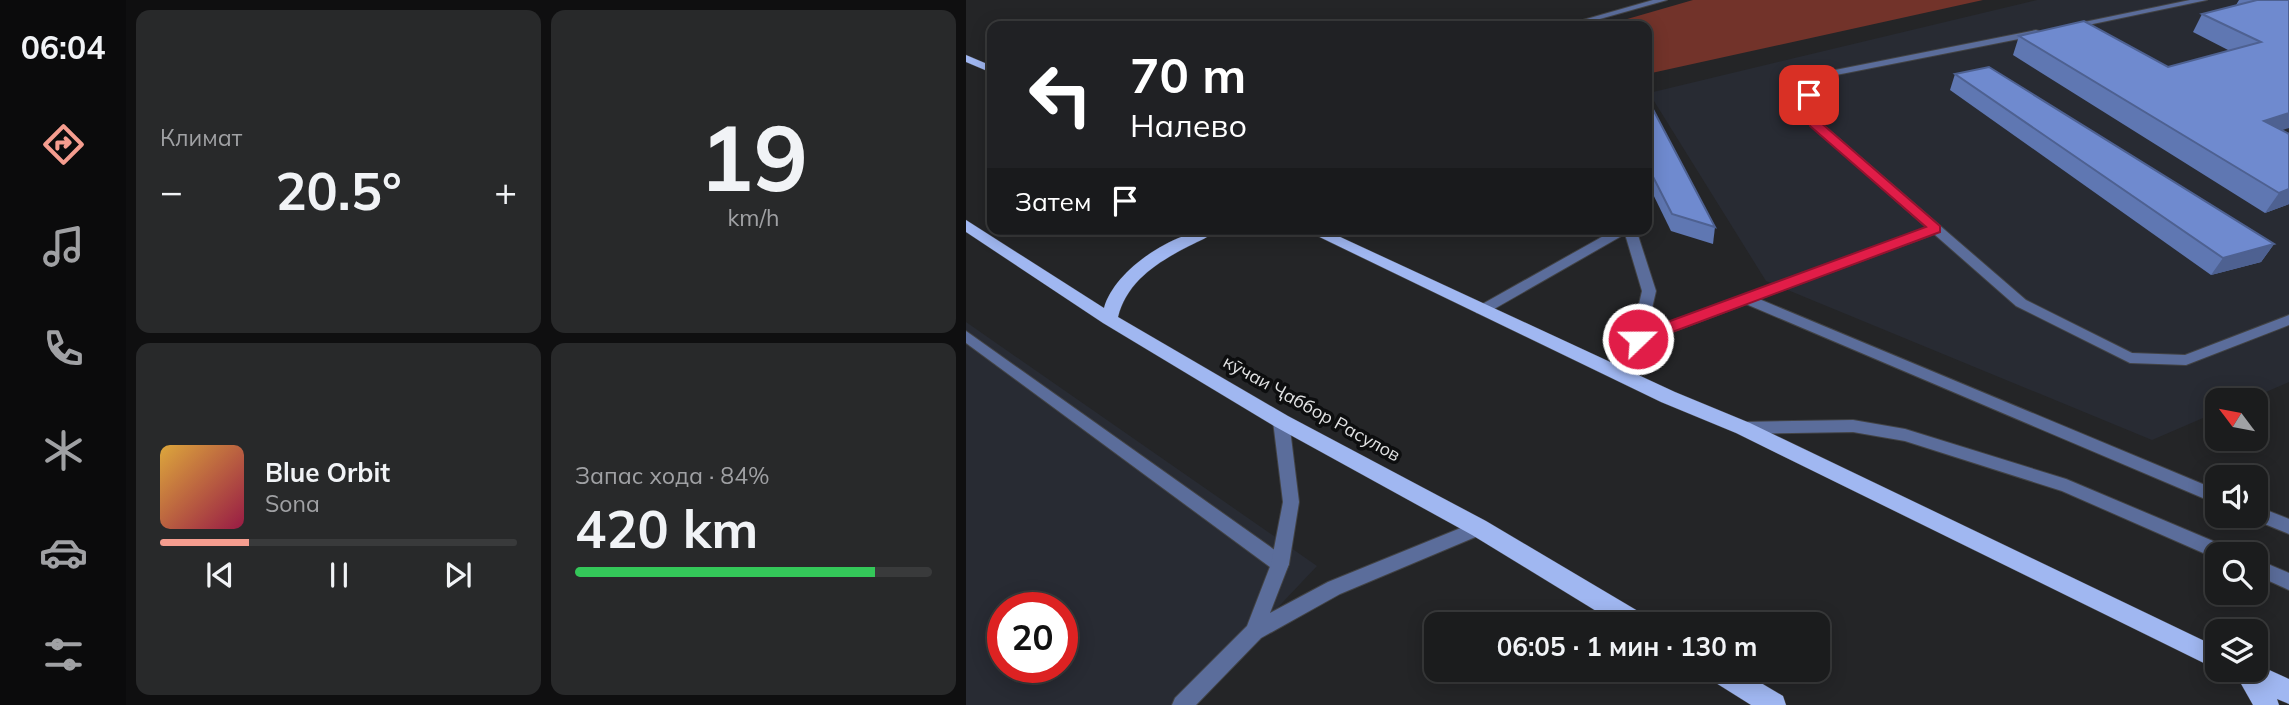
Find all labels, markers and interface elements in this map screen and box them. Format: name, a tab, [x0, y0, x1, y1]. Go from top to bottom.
text: 06:04	[21, 27, 105, 67]
text: 70 m	[1130, 44, 1246, 105]
icon: left	[1015, 49, 1106, 140]
pin	[1779, 65, 1839, 125]
icon: arrive	[1790, 76, 1828, 114]
text: 19	[699, 100, 808, 214]
text: Налево	[1130, 105, 1247, 145]
icon: directions	[39, 120, 88, 169]
text: Климат	[160, 123, 242, 152]
text: 20.5°	[275, 158, 402, 223]
text: −	[160, 167, 183, 215]
text: +	[494, 167, 517, 215]
icon: arrive	[1106, 182, 1144, 220]
text: Затем	[1015, 185, 1092, 218]
text: km/h	[727, 203, 780, 232]
icon: music	[39, 222, 88, 271]
position arrow	[1601, 302, 1675, 376]
icon: phone	[39, 324, 88, 373]
street label: кӯчаи Ҷаббор Расулов	[1219, 350, 1405, 466]
north arrow	[2205, 388, 2268, 452]
map controls	[2205, 388, 2268, 682]
icon: climate	[39, 426, 88, 475]
text: Blue Orbit	[265, 456, 390, 489]
text: Запас хода · 84%	[575, 461, 770, 490]
button: sound	[2205, 465, 2268, 528]
text: Sona	[265, 489, 320, 518]
text: 420 km	[575, 496, 758, 561]
icon: car	[39, 528, 88, 577]
button: search	[2205, 542, 2268, 605]
icon: previous	[201, 556, 239, 594]
icon: pause	[320, 556, 358, 594]
icon: next	[439, 556, 477, 594]
speed limit sign: 20	[987, 592, 1078, 683]
button: layers	[2205, 619, 2268, 682]
icon: filters	[39, 630, 88, 679]
text: 06:05 · 1 мин · 130 m	[1497, 630, 1757, 663]

